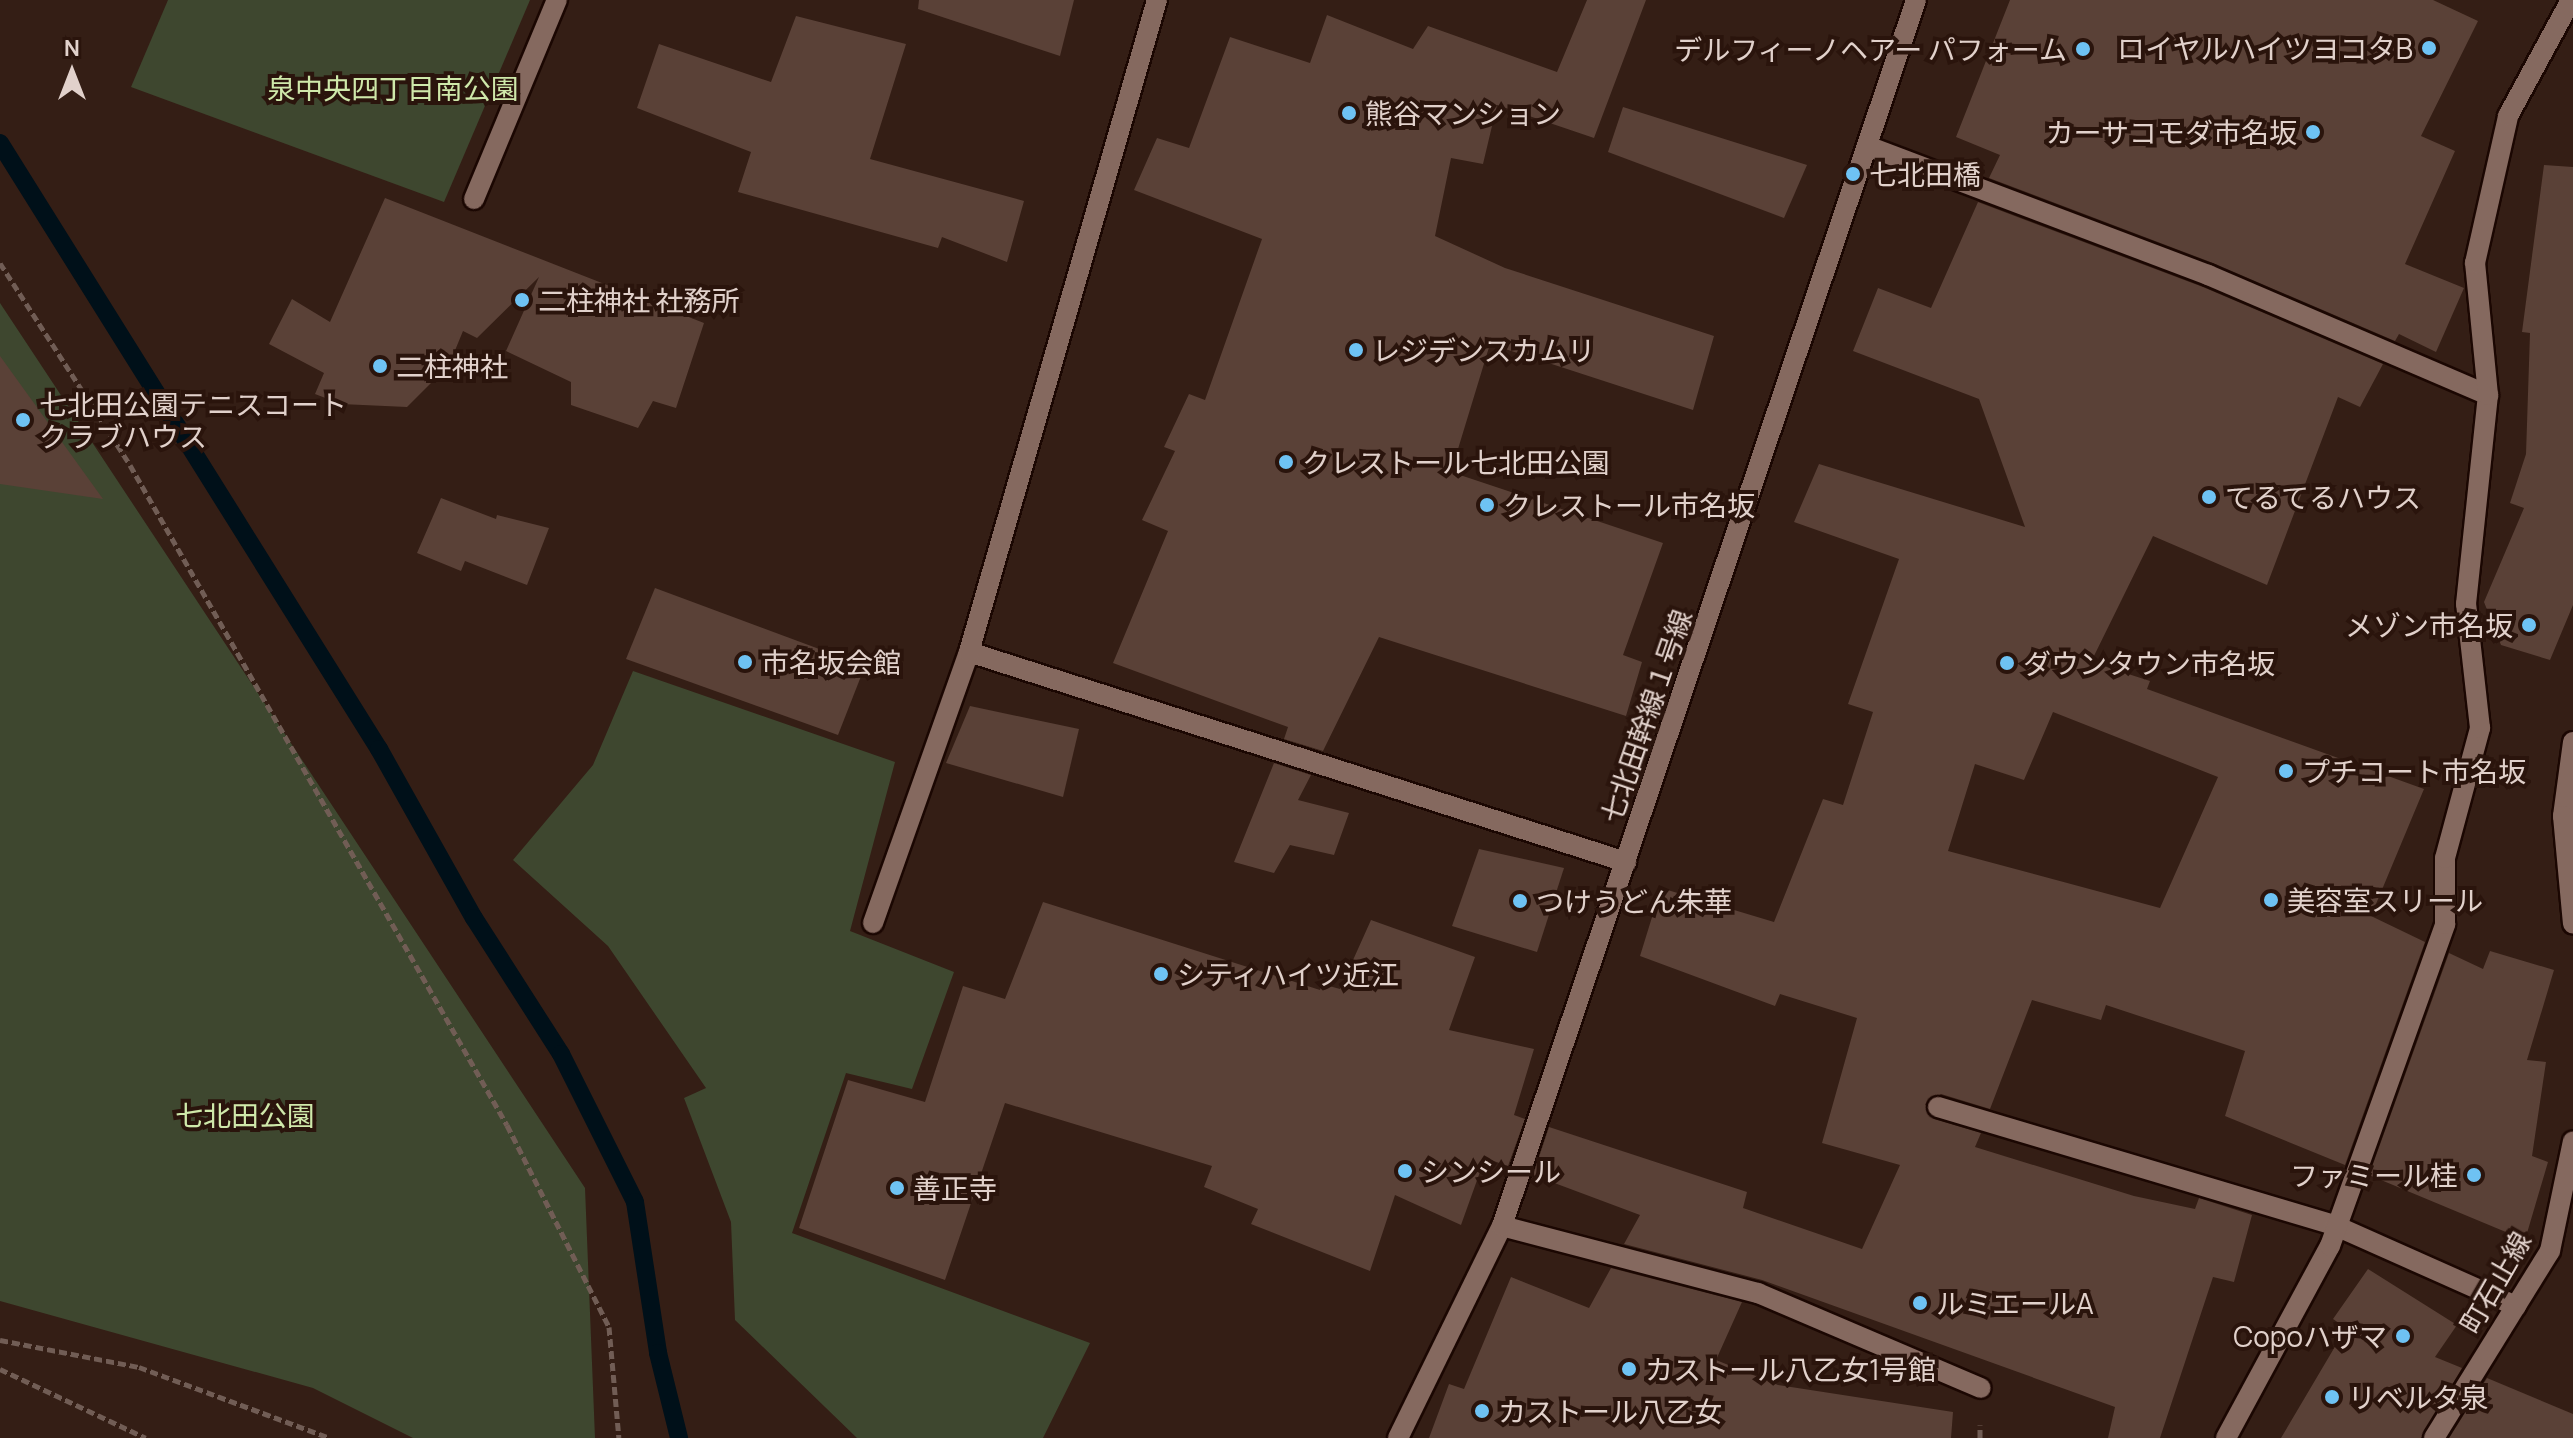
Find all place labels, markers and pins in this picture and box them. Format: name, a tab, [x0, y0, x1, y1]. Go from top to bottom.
place label: ロイヤルハイツヨコタB	[2116, 31, 2413, 65]
place label: デルフィーノヘアー パフォーム	[1671, 32, 2067, 66]
marker: ロイヤルハイツヨコタB	[2420, 39, 2438, 57]
marker: デルフィーノヘアー パフォーム	[2074, 40, 2092, 58]
place label: 熊谷マンション	[1365, 96, 1561, 130]
marker: 熊谷マンション	[1340, 104, 1358, 122]
place label: カーサコモダ市名坂	[2045, 115, 2297, 149]
marker: カーサコモダ市名坂	[2304, 123, 2322, 141]
place label: 七北田橋	[1869, 157, 1981, 191]
marker: 七北田橋	[1844, 165, 1862, 183]
place label: 二柱神社 社務所	[538, 283, 740, 317]
marker: 二柱神社 社務所	[513, 291, 531, 309]
place label: レジデンスカムリ	[1372, 333, 1596, 367]
marker: レジデンスカムリ	[1347, 341, 1365, 359]
place label: 二柱神社	[396, 349, 508, 383]
marker: 二柱神社	[371, 357, 389, 375]
place label: 七北田公園テニスコート クラブハウス	[39, 387, 347, 453]
marker: 七北田公園テニスコート クラブハウス	[14, 411, 32, 429]
place label: クレストール七北田公園	[1302, 445, 1610, 479]
marker: クレストール七北田公園	[1277, 453, 1295, 471]
place label: てるてるハウス	[2225, 480, 2421, 514]
place label: クレストール市名坂	[1503, 488, 1755, 522]
marker: てるてるハウス	[2200, 488, 2218, 506]
marker: クレストール市名坂	[1478, 496, 1496, 514]
place label: メゾン市名坂	[2345, 608, 2513, 642]
marker: メゾン市名坂	[2520, 616, 2538, 634]
place label: 市名坂会館	[761, 645, 901, 679]
place label: ダウンタウン市名坂	[2023, 646, 2275, 680]
marker: 市名坂会館	[736, 653, 754, 671]
marker: ダウンタウン市名坂	[1998, 654, 2016, 672]
place label: プチコート市名坂	[2302, 754, 2526, 788]
marker: プチコート市名坂	[2277, 762, 2295, 780]
place label: 美容室スリール	[2287, 883, 2483, 917]
place label: つけうどん朱華	[1536, 884, 1732, 918]
marker: 美容室スリール	[2262, 891, 2280, 909]
marker: つけうどん朱華	[1511, 892, 1529, 910]
place label: シティハイツ近江	[1177, 957, 1401, 991]
marker: シティハイツ近江	[1152, 965, 1170, 983]
place label: シンシール	[1421, 1154, 1561, 1188]
place label: ファミール桂	[2290, 1158, 2458, 1192]
marker: シンシール	[1396, 1162, 1414, 1180]
marker: ファミール桂	[2465, 1166, 2483, 1184]
place label: 善正寺	[913, 1171, 997, 1205]
marker: 善正寺	[888, 1179, 906, 1197]
place label: ルミエールA	[1936, 1286, 2094, 1320]
marker: ルミエールA	[1911, 1294, 1929, 1312]
place label: Copoハザマ	[2233, 1319, 2387, 1353]
marker: Copoハザマ	[2394, 1327, 2412, 1345]
place label: カストール八乙女1号館	[1645, 1352, 1936, 1386]
marker: カストール八乙女1号館	[1620, 1360, 1638, 1378]
place label: リベルタ泉	[2348, 1380, 2488, 1414]
marker: リベルタ泉	[2323, 1388, 2341, 1406]
place label: カストール八乙女	[1498, 1394, 1722, 1428]
marker: カストール八乙女	[1473, 1402, 1491, 1420]

